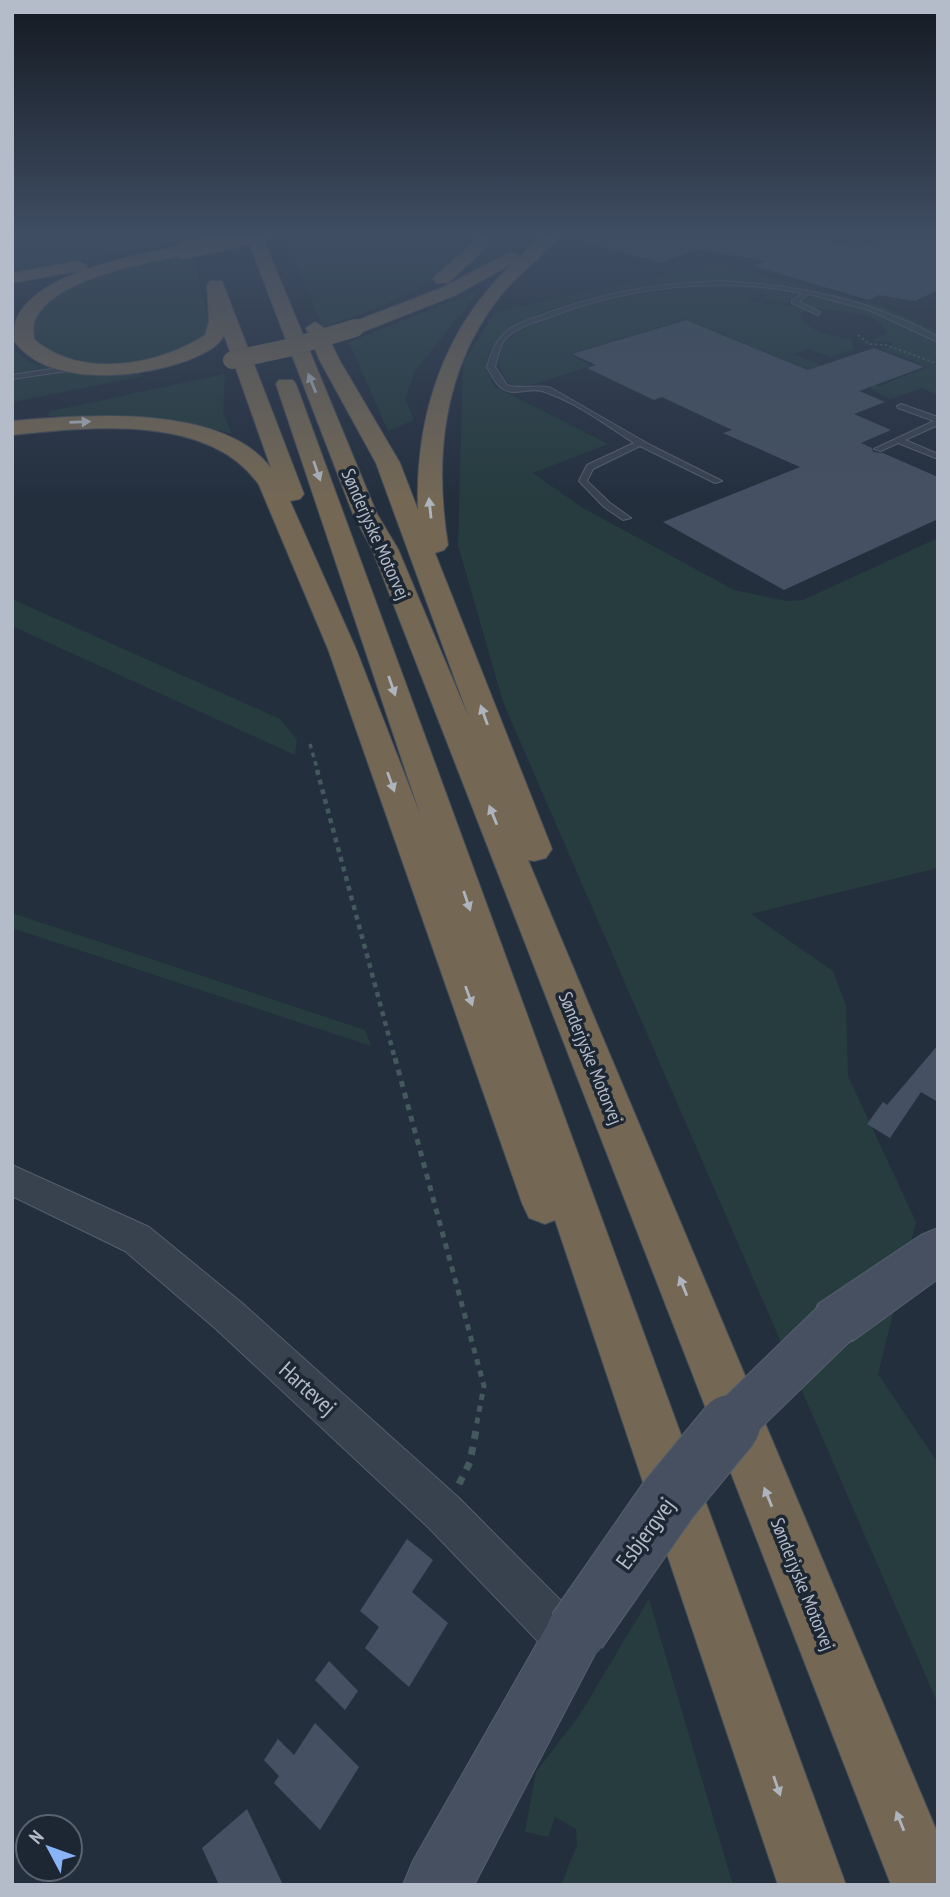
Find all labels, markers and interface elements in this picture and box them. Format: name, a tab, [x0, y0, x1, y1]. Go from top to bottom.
one-way arrow	[306, 372, 317, 393]
one-way arrow	[70, 417, 92, 428]
one-way arrow	[312, 461, 323, 482]
street label: Sønderjyske Motorvej	[336, 465, 416, 603]
one-way arrow	[424, 497, 435, 519]
one-way arrow	[387, 676, 398, 697]
one-way arrow	[478, 704, 489, 725]
one-way arrow	[385, 772, 396, 793]
one-way arrow	[487, 805, 498, 826]
one-way arrow	[462, 890, 473, 911]
one-way arrow	[464, 985, 475, 1006]
street label: Sønderjyske Motorvej	[553, 988, 629, 1128]
one-way arrow	[678, 1275, 689, 1296]
street label: Hartevej	[273, 1355, 343, 1421]
one-way arrow	[763, 1486, 774, 1507]
street label: Esbjergvej	[609, 1491, 681, 1575]
street label: Sønderjyske Motorvej	[765, 1514, 841, 1654]
one-way arrow	[772, 1775, 783, 1796]
one-way arrow	[894, 1811, 905, 1832]
north arrow	[14, 1813, 84, 1883]
text: N	[24, 1825, 49, 1849]

